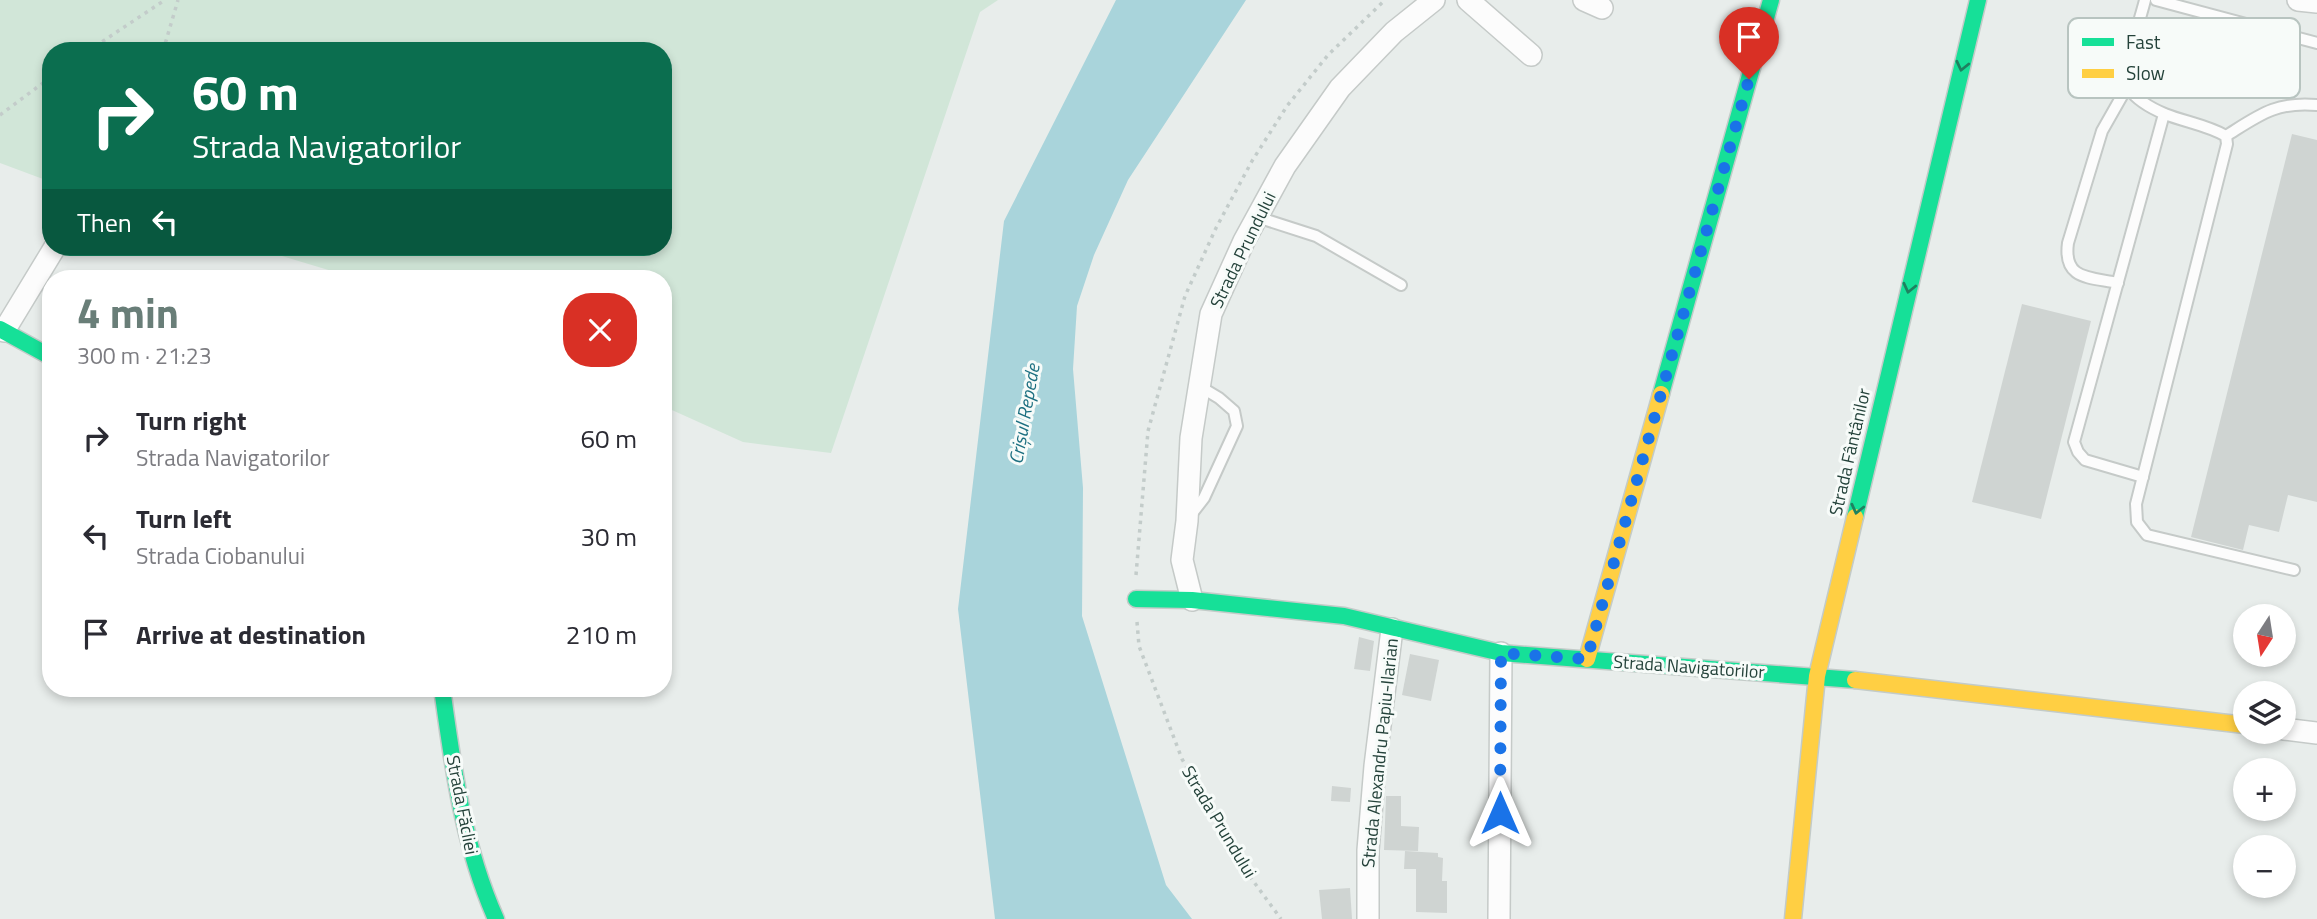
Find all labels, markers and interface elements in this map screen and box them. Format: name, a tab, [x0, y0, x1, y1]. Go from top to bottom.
pin	[1719, 7, 1779, 79]
icon: arrive	[1730, 18, 1768, 56]
legend	[2068, 18, 2300, 98]
text: Fast	[2126, 27, 2161, 56]
text: 60 m	[192, 54, 299, 129]
text: Slow	[2126, 58, 2165, 87]
one-way arrow	[1956, 60, 1970, 72]
icon: right	[77, 70, 168, 161]
text: Strada Navigatorilor	[192, 122, 461, 170]
street label: Strada Prundului	[1203, 187, 1282, 313]
text: Then	[77, 203, 132, 242]
icon: left	[146, 203, 184, 241]
text: 4 min	[77, 280, 179, 344]
one-way arrow	[1903, 282, 1918, 294]
button: close	[563, 293, 637, 367]
text: 300 m · 21:23	[77, 338, 212, 373]
water label: Crișul Repede	[1000, 360, 1047, 466]
street label: Strada Fântânilor	[1822, 386, 1877, 518]
text: Turn right	[136, 401, 247, 440]
icon: right	[77, 419, 115, 457]
text: 60 m	[580, 419, 637, 458]
text: Strada Navigatorilor	[136, 440, 330, 475]
text: Turn left	[136, 499, 231, 538]
one-way arrow	[1850, 503, 1865, 515]
icon: left	[77, 517, 115, 555]
text: 30 m	[580, 517, 637, 556]
text: Strada Ciobanului	[136, 538, 305, 573]
north arrow	[2233, 604, 2296, 667]
map controls	[2233, 604, 2296, 898]
icon: arrive	[77, 615, 115, 653]
text: Arrive at destination	[136, 615, 366, 654]
text: 210 m	[566, 615, 637, 654]
street label: Strada Alexandru Papiu-Ilarian	[1354, 637, 1405, 869]
street label: Strada Navigatorilor	[1613, 648, 1766, 685]
button: layers	[2233, 681, 2296, 744]
street label: Strada Făcliei	[440, 753, 485, 857]
button: +	[2233, 758, 2296, 821]
street label: Strada Prundului	[1175, 761, 1264, 883]
position arrow	[1463, 776, 1537, 850]
button: −	[2233, 835, 2296, 898]

